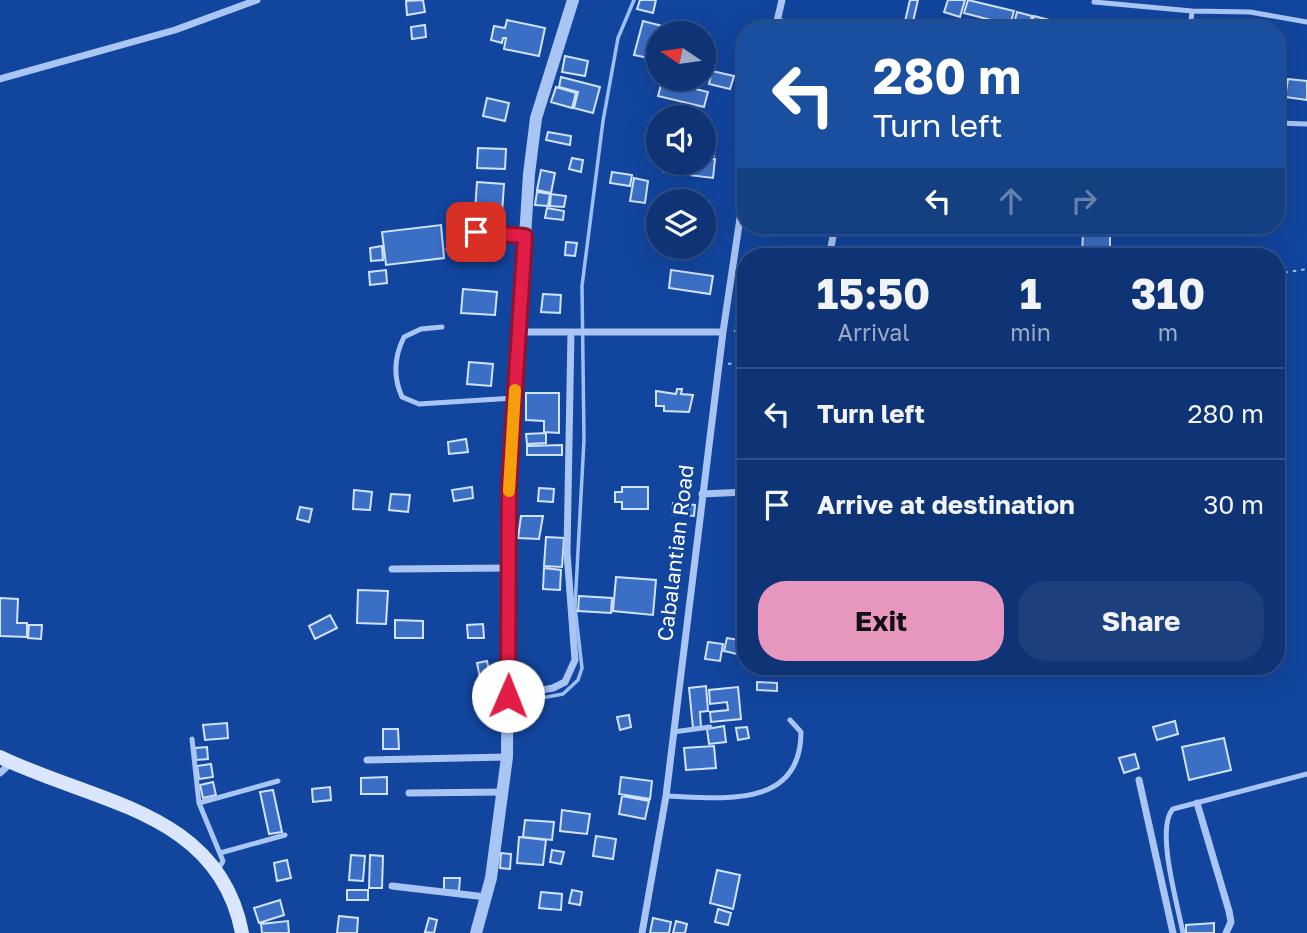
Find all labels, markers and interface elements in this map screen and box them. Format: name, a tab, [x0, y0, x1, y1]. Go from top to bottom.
north arrow	[646, 21, 716, 91]
map controls	[646, 21, 716, 259]
text: 280 m	[873, 46, 1021, 105]
icon: left	[758, 49, 849, 140]
button: sound	[646, 105, 716, 175]
text: Turn left	[873, 106, 1002, 144]
icon: left	[919, 182, 957, 220]
icon: ahead	[992, 182, 1030, 220]
icon: right	[1065, 182, 1103, 220]
button: layers	[646, 189, 716, 259]
pin	[446, 202, 506, 262]
icon: arrive	[457, 213, 495, 251]
text: 15:50	[817, 268, 930, 318]
text: 1	[1020, 268, 1041, 318]
text: 310	[1131, 268, 1205, 318]
text: Arrival	[838, 318, 910, 346]
text: min	[1010, 318, 1051, 346]
text: m	[1158, 318, 1178, 346]
icon: left	[758, 395, 796, 433]
text: Turn left	[817, 398, 925, 429]
text: 280 m	[1187, 398, 1264, 429]
street label: Cabalantian Road	[651, 463, 699, 643]
icon: arrive	[758, 486, 796, 524]
text: Arrive at destination	[817, 489, 1075, 520]
text: 30 m	[1203, 489, 1264, 520]
button: Exit	[758, 581, 1004, 661]
button: Share	[1018, 581, 1264, 661]
position arrow	[471, 659, 545, 733]

